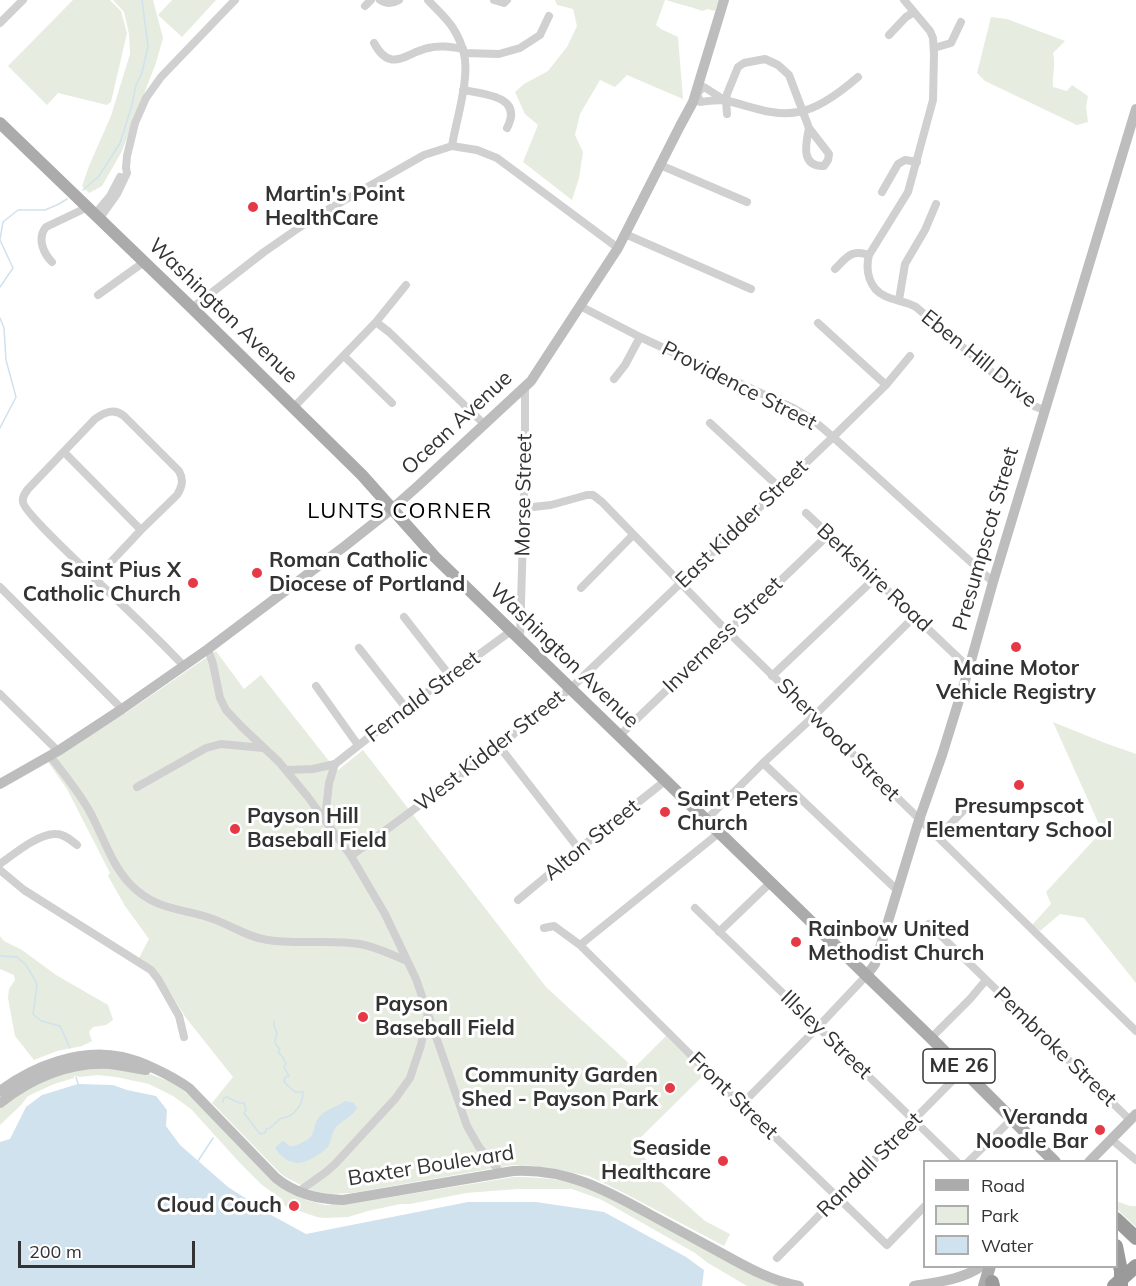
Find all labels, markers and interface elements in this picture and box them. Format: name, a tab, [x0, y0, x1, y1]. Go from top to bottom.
place label: Martin's Point HealthCare	[265, 182, 405, 232]
marker: Martin's Point HealthCare	[246, 200, 260, 214]
street label: Washington Avenue	[143, 233, 303, 389]
street label: Eben Hill Drive	[916, 305, 1042, 413]
street label: Providence Street	[657, 336, 821, 436]
street label: Ocean Avenue	[397, 366, 517, 480]
street label: Morse Street	[510, 433, 538, 557]
street label: Presumpscot Street	[948, 445, 1024, 633]
street label: East Kidder Street	[671, 454, 813, 594]
district label: LUNTS CORNER	[307, 498, 493, 524]
street label: Berkshire Road	[811, 518, 937, 638]
place label: Roman Catholic Diocese of Portland	[269, 548, 465, 598]
place label: Saint Pius X Catholic Church	[23, 558, 181, 608]
marker: Roman Catholic Diocese of Portland	[250, 566, 264, 580]
street label: Inverness Street	[658, 572, 788, 698]
marker: Saint Pius X Catholic Church	[186, 576, 200, 590]
street label: Washington Avenue	[484, 578, 644, 734]
marker: Maine Motor Vehicle Registry	[1009, 640, 1023, 654]
street label: Fernald Street	[361, 646, 485, 748]
place label: Maine Motor Vehicle Registry	[936, 656, 1096, 706]
street label: Sherwood Street	[771, 673, 905, 807]
street label: West Kidder Street	[410, 685, 570, 817]
marker: Presumpscot Elementary School	[1012, 778, 1026, 792]
place label: Saint Peters Church	[677, 787, 798, 837]
street label: Alton Street	[539, 794, 645, 886]
place label: Presumpscot Elementary School	[926, 794, 1112, 844]
place label: Payson Hill Baseball Field	[247, 804, 387, 854]
marker: Saint Peters Church	[658, 805, 672, 819]
marker: Payson Hill Baseball Field	[228, 822, 242, 836]
place label: Rainbow United Methodist Church	[808, 917, 984, 967]
marker: Rainbow United Methodist Church	[789, 935, 803, 949]
street label: Pembroke Street	[988, 982, 1122, 1112]
street label: Illsley Street	[775, 985, 877, 1085]
place label: Payson Baseball Field	[375, 992, 515, 1042]
marker: Payson Baseball Field	[356, 1010, 370, 1024]
street label: Front Street	[683, 1047, 783, 1145]
road number: ME 26	[923, 1049, 995, 1083]
place label: Community Garden Shed - Payson Park	[461, 1063, 658, 1113]
marker: Community Garden Shed - Payson Park	[663, 1081, 677, 1095]
place label: Veranda Noodle Bar	[976, 1105, 1088, 1155]
street label: Randall Street	[812, 1107, 928, 1223]
marker: Veranda Noodle Bar	[1093, 1123, 1107, 1137]
place label: Seaside Healthcare	[601, 1136, 711, 1186]
street label: Baxter Boulevard	[346, 1140, 516, 1192]
marker: Seaside Healthcare	[716, 1154, 730, 1168]
legend	[923, 1160, 1118, 1268]
text: Road	[981, 1174, 1025, 1197]
place label: Cloud Couch	[157, 1193, 282, 1219]
marker: Cloud Couch	[287, 1199, 301, 1213]
text: Park	[981, 1204, 1019, 1227]
scale bar	[21, 1229, 198, 1267]
text: Water	[981, 1234, 1033, 1257]
text: 200 m	[29, 1240, 82, 1263]

